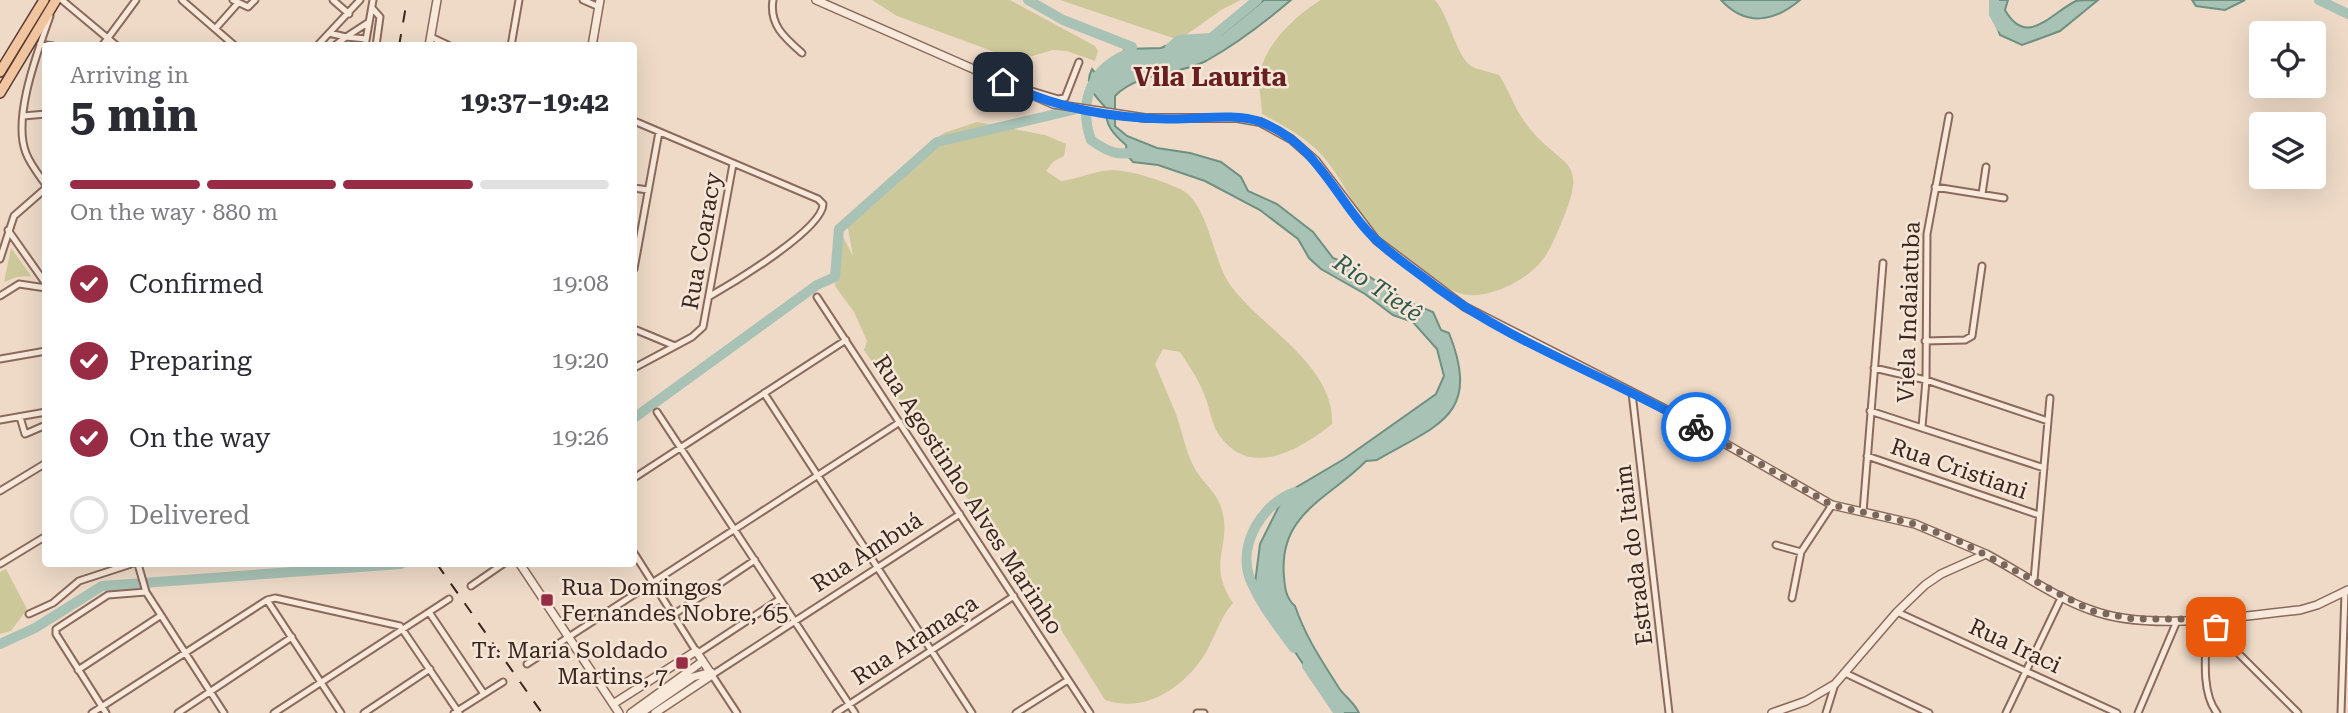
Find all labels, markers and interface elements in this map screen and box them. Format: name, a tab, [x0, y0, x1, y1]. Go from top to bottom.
map controls	[2249, 21, 2326, 189]
button: locate	[2249, 21, 2326, 98]
pin	[973, 52, 1033, 112]
text: Arriving in	[70, 62, 189, 89]
district label: Vila Laurita	[1133, 62, 1287, 92]
icon: home	[984, 63, 1022, 101]
text: 19:37–19:42	[460, 87, 609, 117]
text: 5 min	[70, 88, 198, 142]
button: layers	[2249, 112, 2326, 189]
street label: Rua Coaracy	[677, 170, 727, 312]
text: On the way · 880 m	[70, 199, 278, 226]
street label: Viela Indaiatuba	[1892, 220, 1926, 403]
water label: Rio Tietê	[1328, 248, 1428, 328]
icon: check	[70, 265, 108, 303]
text: Confirmed	[129, 269, 264, 299]
text: 19:08	[552, 270, 609, 297]
icon: check	[70, 342, 108, 380]
text: Preparing	[129, 346, 252, 376]
text: 19:20	[552, 347, 609, 374]
street label: Rua Agostinho Alves Marinho	[868, 350, 1068, 640]
courier	[1661, 392, 1731, 462]
icon: bike	[1677, 408, 1715, 446]
icon: check	[70, 419, 108, 457]
text: On the way	[129, 423, 270, 453]
text: 19:26	[552, 424, 609, 451]
street label: Rua Cristiani	[1887, 433, 2031, 505]
street label: Estrada do Itaim	[1610, 463, 1658, 647]
text: Delivered	[129, 500, 250, 530]
street label: Rua Ambuá	[807, 506, 928, 598]
place label: Rua Domingos Fernandes Nobre, 65	[561, 574, 789, 627]
street label: Rua Aramaça	[847, 589, 983, 691]
marker: Rua Domingos Fernandes Nobre, 65	[539, 592, 555, 608]
pin	[2186, 597, 2246, 657]
icon: bag	[2197, 608, 2235, 646]
street label: Rua Iraci	[1965, 613, 2065, 679]
place label: Tr. Maria Soldado Martins, 7	[472, 637, 668, 690]
marker: Tr. Maria Soldado Martins, 7	[674, 655, 690, 671]

